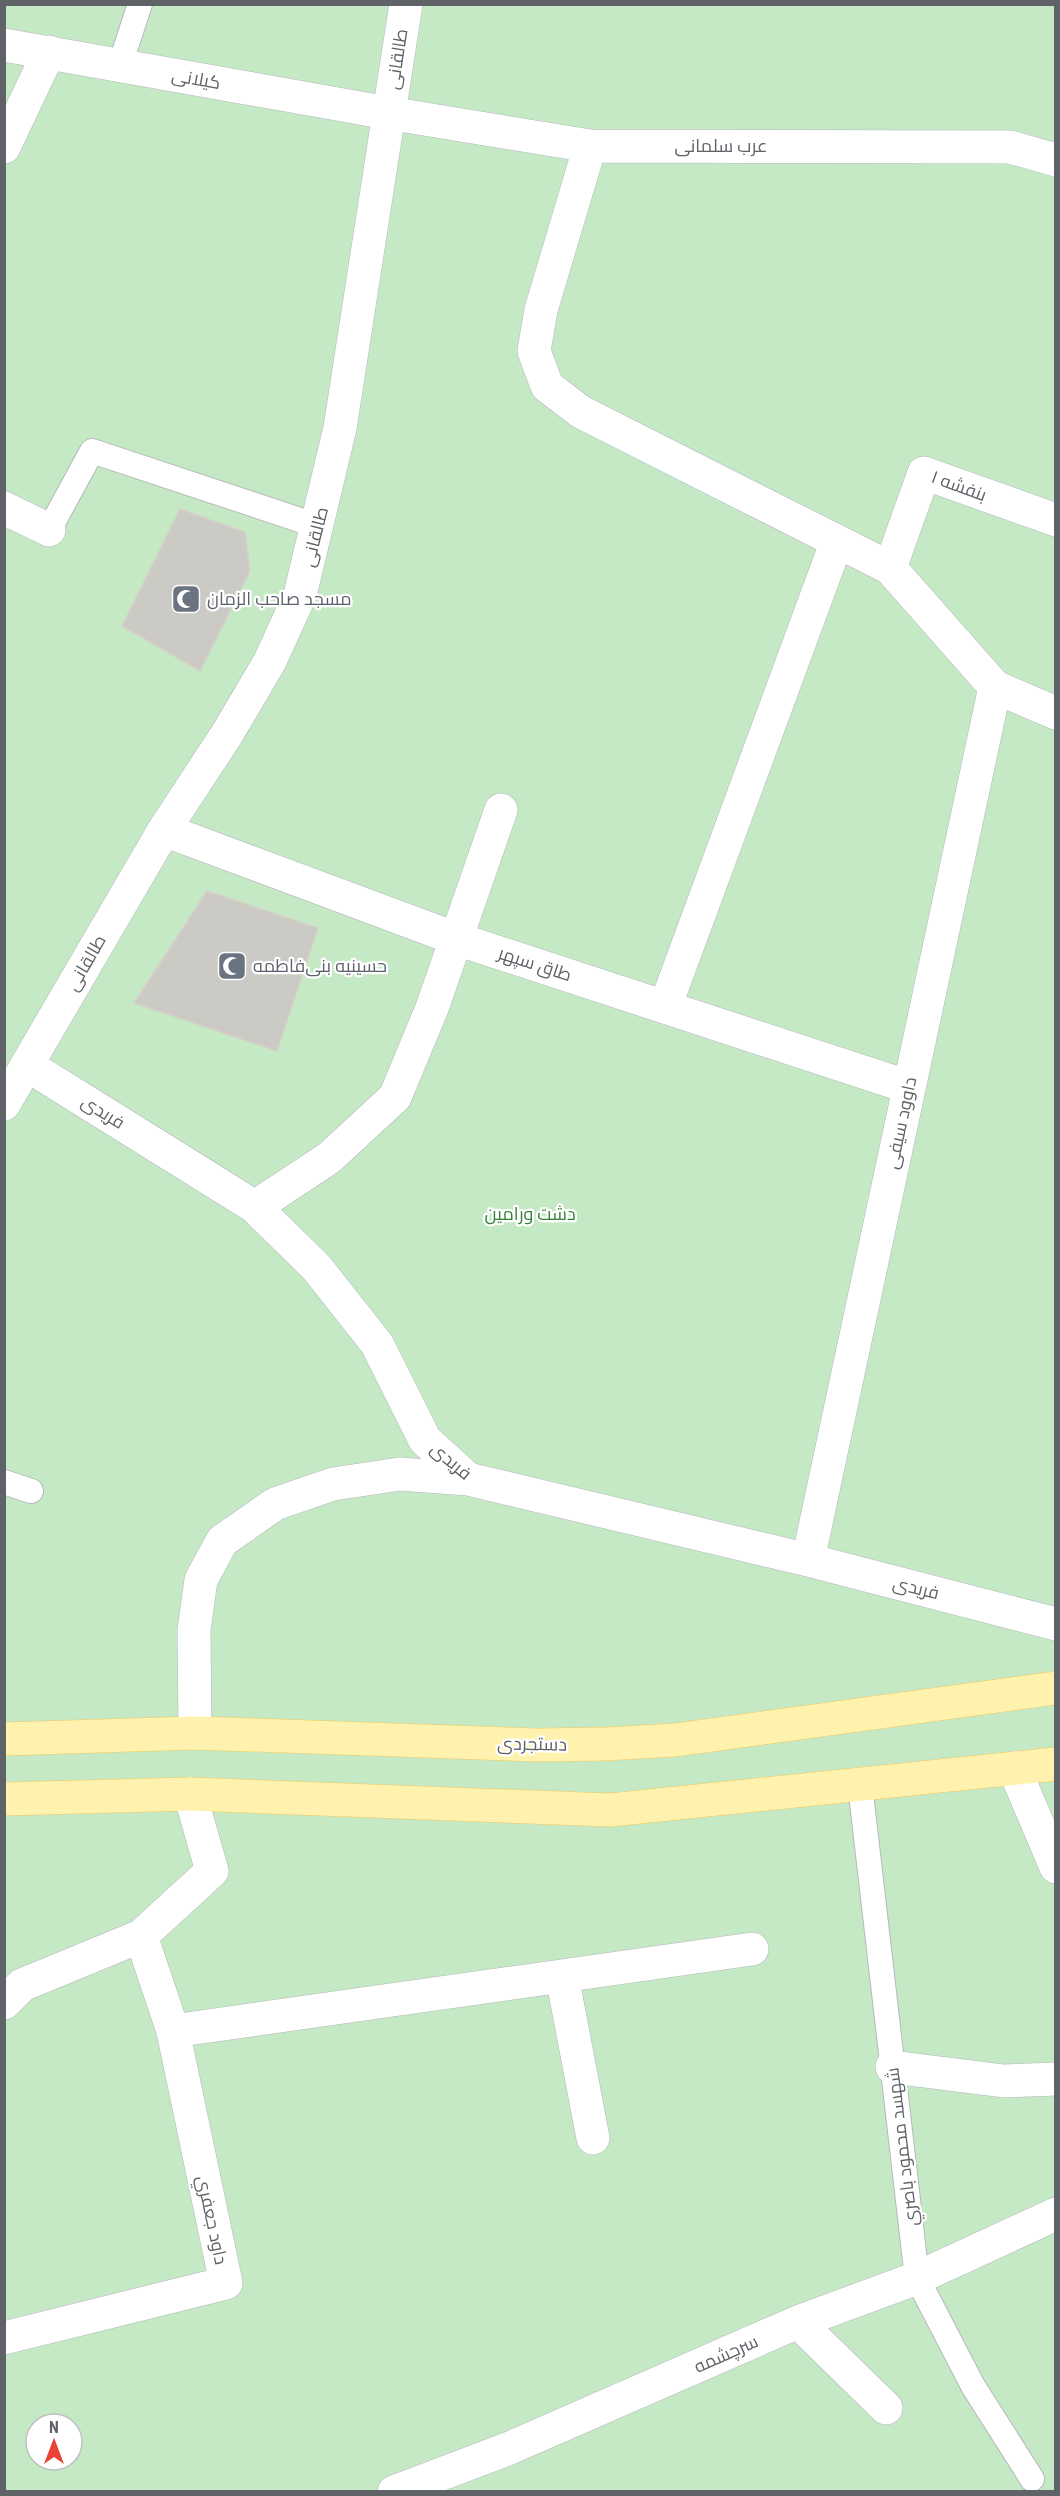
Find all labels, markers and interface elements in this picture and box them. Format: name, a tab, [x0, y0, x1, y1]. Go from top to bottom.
street label: طالقانی	[381, 27, 413, 91]
street label: کیلانی	[170, 64, 222, 94]
street label: عرب سلمانی	[675, 135, 768, 157]
street label: بنفشه ۱	[929, 466, 990, 505]
street label: طالقانی	[297, 505, 333, 569]
mosque icon: مسجد صاحب الزمان	[170, 583, 202, 615]
place label: مسجد صاحب الزمان	[207, 588, 352, 610]
street label: طالقانی	[61, 931, 111, 995]
street label: طاق سپهر	[494, 942, 574, 987]
mosque icon: حسینیه بنی‌فاطمه	[216, 950, 248, 982]
place label: حسینیه بنی‌فاطمه	[253, 955, 387, 977]
street label: داوود سیفی	[881, 1075, 921, 1171]
street label: فریدی	[77, 1090, 129, 1134]
park label: دشت ورامین	[484, 1203, 576, 1225]
street label: فریدی	[426, 1438, 476, 1484]
street label: فریدی	[891, 1572, 941, 1604]
street label: دستجردی	[497, 1732, 567, 1756]
street label: شهسد محمود باصري	[881, 2066, 926, 2228]
street label: داود جعفري	[189, 2173, 232, 2267]
street label: سرچشمه	[690, 2330, 762, 2379]
north arrow	[24, 2412, 84, 2472]
text: N	[49, 2418, 59, 2437]

